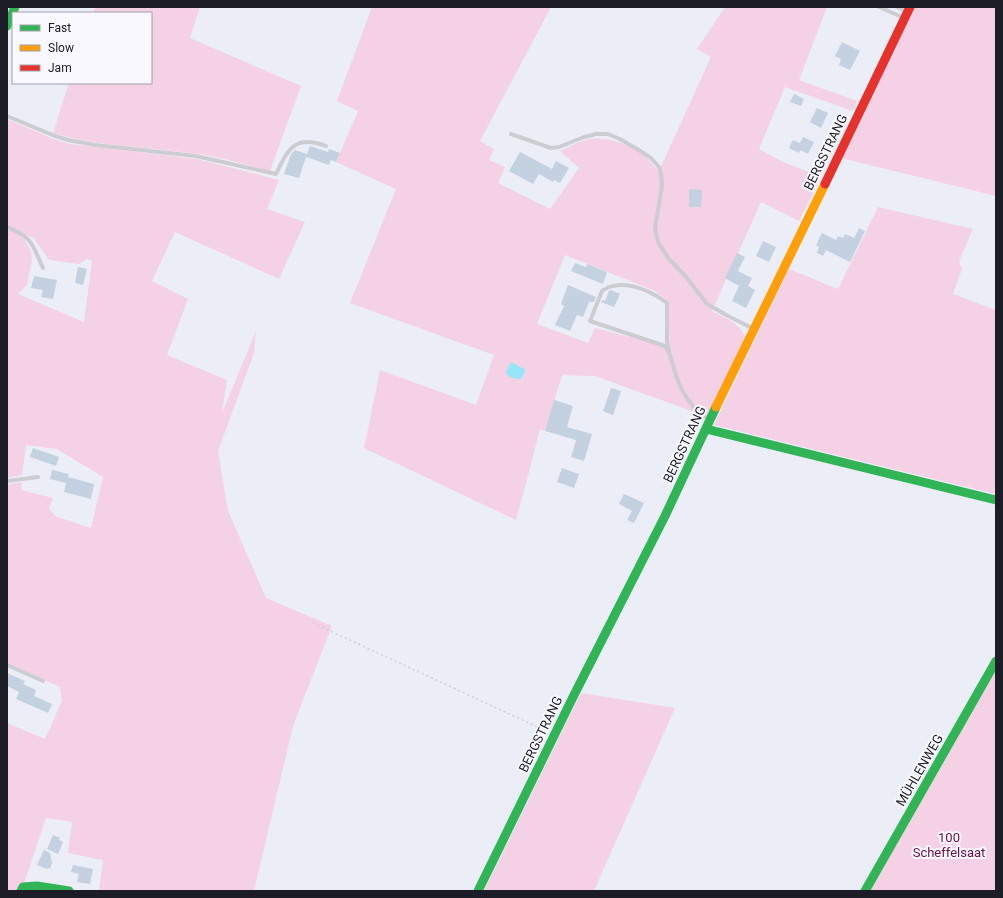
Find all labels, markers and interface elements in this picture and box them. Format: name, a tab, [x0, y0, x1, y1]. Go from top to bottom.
legend	[12, 12, 152, 84]
text: Fast	[48, 21, 71, 35]
text: Slow	[48, 41, 74, 55]
text: Jam	[48, 61, 72, 75]
street label: BERGSTRANG	[801, 112, 850, 193]
street label: BERGSTRANG	[660, 404, 709, 485]
street label: BERGSTRANG	[516, 694, 565, 775]
street label: MÜHLENWEG	[893, 732, 946, 809]
park label: 100 Scheffelsaat	[913, 830, 985, 860]

